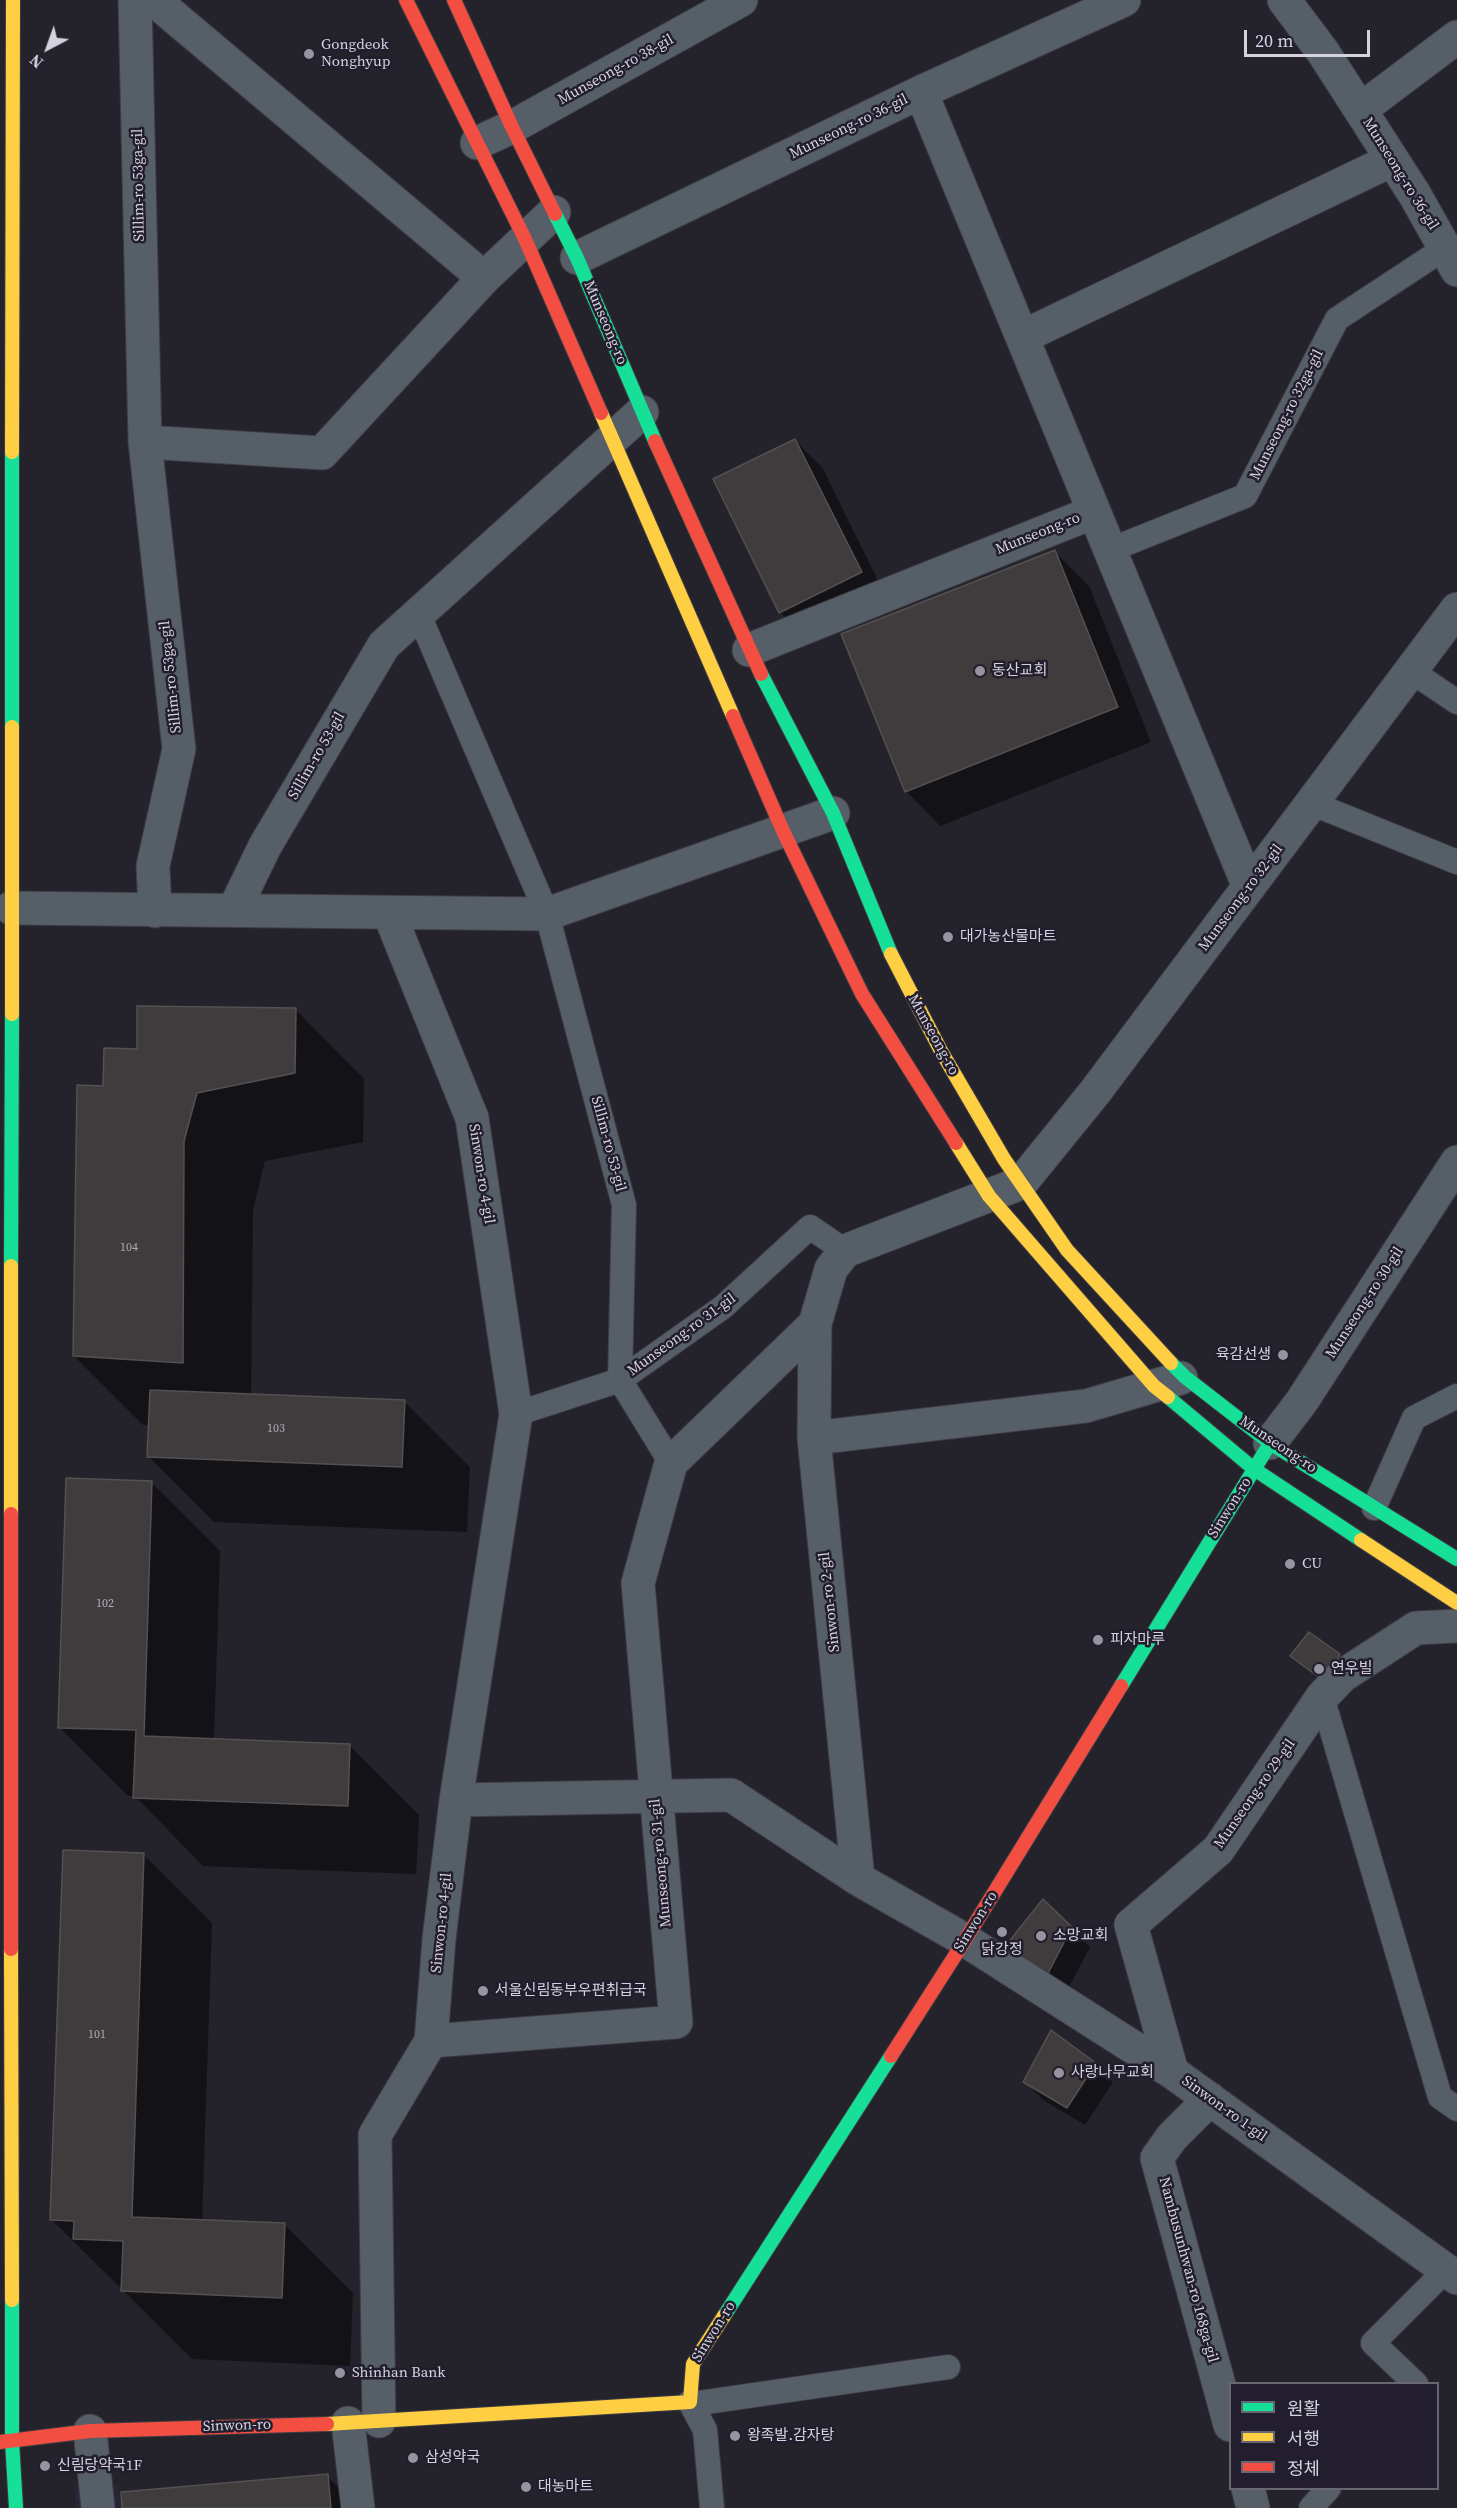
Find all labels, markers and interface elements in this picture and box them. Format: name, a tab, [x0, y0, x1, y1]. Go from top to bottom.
north arrow	[18, 18, 78, 78]
scale bar	[1247, 18, 1373, 56]
text: 20 m	[1255, 28, 1293, 53]
street label: Munseong-ro 38-gil	[555, 31, 677, 109]
place label: Gongdeok Nonghyup	[321, 36, 390, 71]
marker: Gongdeok Nonghyup	[302, 47, 316, 61]
text: N	[25, 49, 48, 74]
street label: Munseong-ro 36-gil	[787, 91, 911, 163]
street label: Munseong-ro 36-gil	[1358, 114, 1442, 234]
street label: Sillim-ro 53ga-gil	[129, 128, 149, 242]
street label: Munseong-ro	[579, 278, 631, 368]
street label: Munseong-ro 32ga-gil	[1246, 347, 1328, 483]
street label: Munseong-ro	[993, 509, 1083, 559]
street label: Sillim-ro 53ga-gil	[156, 620, 186, 734]
place label: 동산교회	[992, 662, 1047, 680]
marker: 동산교회	[973, 664, 987, 678]
street label: Sillim-ro 53-gil	[285, 709, 349, 803]
street label: Munseong-ro 32-gil	[1195, 841, 1287, 955]
place label: 대가농산물마트	[960, 928, 1057, 946]
marker: 대가농산물마트	[941, 930, 955, 944]
street label: Munseong-ro	[903, 992, 963, 1078]
street label: Sillim-ro 53-gil	[587, 1094, 629, 1194]
street label: Sinwon-ro 4-gil	[464, 1123, 498, 1225]
house number: 104	[120, 1241, 138, 1255]
street label: Munseong-ro 30-gil	[1322, 1244, 1408, 1362]
street label: Munseong-ro 31-gil	[624, 1290, 740, 1380]
place label: 육감선생	[1216, 1346, 1271, 1364]
marker: 육감선생	[1276, 1348, 1290, 1362]
street label: Munseong-ro	[1236, 1413, 1320, 1477]
house number: 103	[267, 1422, 285, 1436]
street label: Sinwon-ro	[1204, 1474, 1256, 1542]
street label: Sinwon-ro 2-gil	[816, 1551, 844, 1653]
place label: CU	[1302, 1555, 1322, 1573]
marker: CU	[1283, 1557, 1297, 1571]
house number: 102	[96, 1597, 114, 1611]
place label: 피자마루	[1110, 1631, 1165, 1649]
marker: 피자마루	[1091, 1633, 1105, 1647]
place label: 연우빌	[1331, 1660, 1372, 1678]
marker: 연우빌	[1312, 1662, 1326, 1676]
street label: Munseong-ro 29-gil	[1211, 1736, 1299, 1852]
street label: Munseong-ro 31-gil	[646, 1798, 676, 1928]
street label: Sinwon-ro 4-gil	[428, 1872, 456, 1974]
street label: Sinwon-ro	[950, 1888, 1002, 1956]
marker: 닭강정	[995, 1925, 1009, 1939]
place label: 소망교회	[1053, 1927, 1108, 1945]
marker: 소망교회	[1034, 1929, 1048, 1943]
place label: 닭강정	[981, 1941, 1023, 1959]
place label: 서울신림동부우편취급국	[495, 1982, 647, 2000]
marker: 서울신림동부우편취급국	[476, 1984, 490, 1998]
house number: 101	[88, 2028, 106, 2042]
place label: 사랑나무교회	[1071, 2064, 1154, 2082]
marker: 사랑나무교회	[1052, 2066, 1066, 2080]
street label: Sinwon-ro 1-gil	[1178, 2072, 1270, 2146]
street label: Nambusunhwan-ro 168ga-gil	[1155, 2175, 1221, 2365]
street label: Sinwon-ro	[688, 2298, 740, 2366]
place label: Shinhan Bank	[352, 2364, 446, 2382]
marker: Shinhan Bank	[333, 2366, 347, 2380]
legend	[1229, 2382, 1439, 2490]
text: 원활	[1287, 2396, 1320, 2421]
street label: Sinwon-ro	[203, 2416, 271, 2436]
text: 서행	[1287, 2426, 1320, 2451]
place label: 왕족발.감자탕	[747, 2427, 834, 2445]
marker: 왕족발.감자탕	[728, 2429, 742, 2443]
place label: 삼성약국	[425, 2449, 480, 2467]
marker: 삼성약국	[406, 2451, 420, 2465]
text: 정체	[1287, 2456, 1320, 2481]
place label: 신림당약국1F	[57, 2457, 142, 2475]
marker: 신림당약국1F	[38, 2459, 52, 2473]
place label: 대농마트	[538, 2478, 593, 2496]
marker: 대농마트	[519, 2480, 533, 2494]

